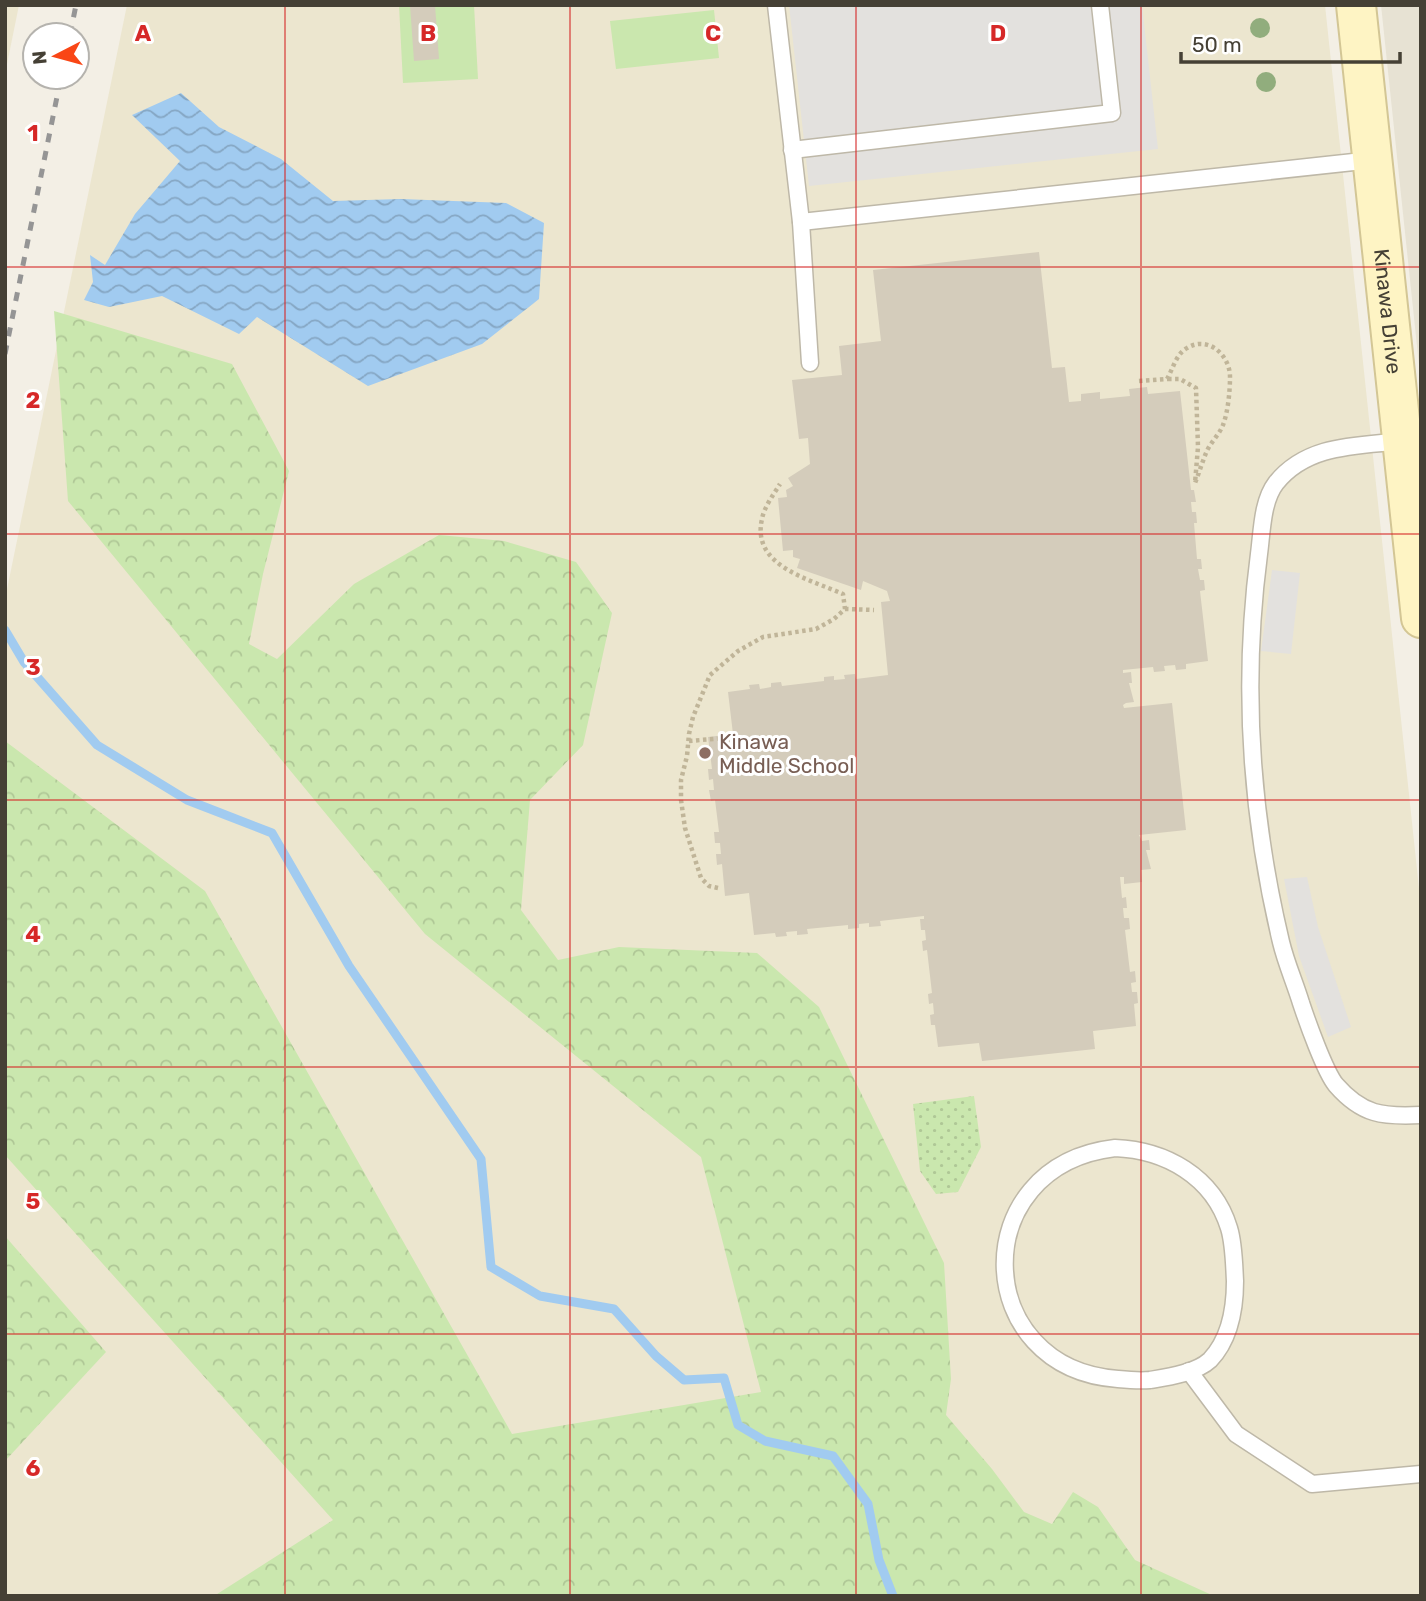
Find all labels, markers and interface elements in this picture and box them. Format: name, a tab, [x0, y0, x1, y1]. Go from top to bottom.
text: A	[135, 19, 152, 47]
text: B	[420, 19, 436, 47]
text: C	[705, 19, 721, 47]
text: D	[990, 19, 1006, 47]
north arrow	[21, 21, 91, 91]
scale bar	[1181, 21, 1400, 65]
text: 50 m	[1192, 32, 1242, 57]
text: N	[27, 50, 52, 66]
text: 1	[27, 119, 39, 147]
street label: Kinawa Drive	[1369, 247, 1408, 375]
text: 2	[26, 386, 40, 414]
text: 3	[25, 653, 41, 681]
place label: Kinawa Middle School	[719, 729, 854, 778]
marker: Kinawa Middle School	[697, 745, 713, 761]
text: 4	[25, 920, 41, 948]
text: 5	[26, 1187, 41, 1215]
text: 6	[26, 1454, 41, 1482]

